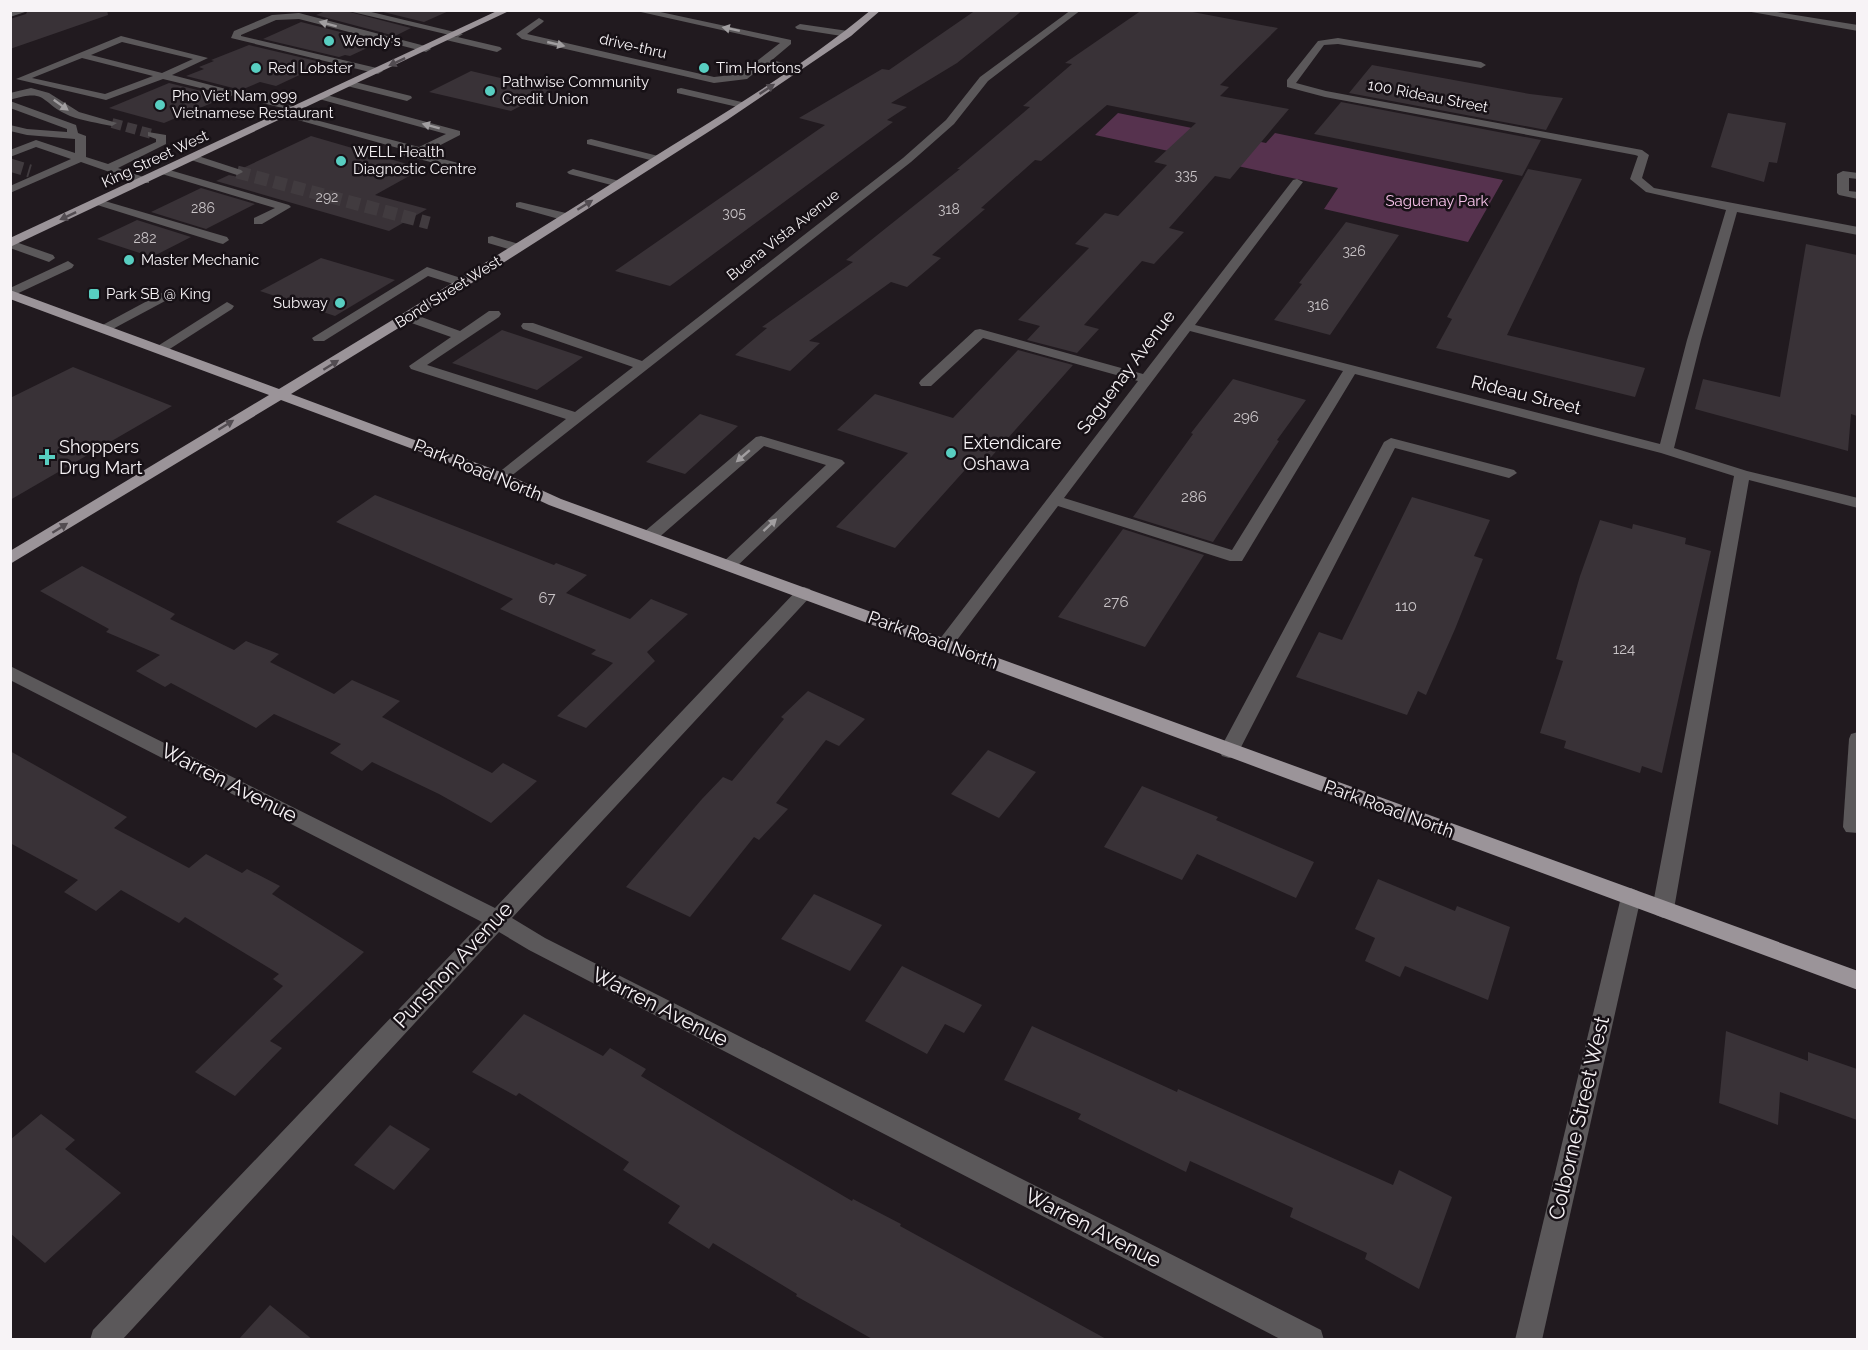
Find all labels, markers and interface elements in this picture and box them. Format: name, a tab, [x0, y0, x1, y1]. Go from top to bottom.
one-way arrow	[319, 18, 338, 28]
one-way arrow	[721, 24, 740, 33]
street label: drive-thru	[598, 30, 669, 63]
place label: Wendy's	[341, 32, 401, 50]
marker: Wendy's	[322, 34, 336, 48]
one-way arrow	[546, 39, 565, 49]
one-way arrow	[389, 58, 406, 67]
place label: Red Lobster	[268, 59, 353, 77]
place label: Tim Hortons	[716, 59, 801, 77]
marker: Red Lobster	[249, 61, 263, 75]
marker: Tim Hortons	[697, 61, 711, 75]
place label: Pathwise Community Credit Union	[502, 73, 649, 108]
street label: 100 Rideau Street	[1366, 76, 1490, 116]
one-way arrow	[758, 83, 775, 94]
marker: Pathwise Community Credit Union	[483, 84, 497, 98]
place label: Pho Viet Nam 999 Vietnamese Restaurant	[172, 87, 333, 122]
marker: Pho Viet Nam 999 Vietnamese Restaurant	[153, 98, 167, 112]
one-way arrow	[53, 99, 69, 111]
one-way arrow	[422, 121, 440, 130]
street label: King Street West	[99, 126, 211, 192]
place label: WELL Health Diagnostic Centre	[353, 143, 477, 178]
marker: WELL Health Diagnostic Centre	[334, 154, 348, 168]
house number: 335	[1175, 167, 1198, 183]
street label: Buena Vista Avenue	[723, 185, 843, 285]
house number: 292	[316, 189, 338, 205]
park label: Saguenay Park	[1385, 192, 1489, 210]
house number: 286	[191, 200, 215, 216]
one-way arrow	[577, 200, 593, 211]
house number: 318	[938, 201, 960, 217]
house number: 305	[722, 205, 746, 221]
one-way arrow	[60, 211, 77, 220]
house number: 282	[134, 230, 156, 246]
house number: 326	[1342, 243, 1366, 259]
place label: Master Mechanic	[141, 251, 259, 269]
street label: Bond Street West	[392, 252, 504, 332]
marker: Master Mechanic	[122, 253, 136, 267]
place label: Park SB @ King	[106, 285, 211, 303]
marker: Park SB @ King	[87, 287, 101, 301]
place label: Subway	[273, 294, 328, 312]
marker: Subway	[333, 296, 347, 310]
house number: 316	[1307, 297, 1329, 313]
street label: Saguenay Avenue	[1072, 305, 1179, 438]
one-way arrow	[323, 359, 339, 370]
street label: Rideau Street	[1469, 371, 1583, 418]
house number: 296	[1233, 408, 1259, 426]
one-way arrow	[218, 420, 234, 431]
place label: Extendicare Oshawa	[963, 432, 1062, 474]
street label: Park Road North	[411, 434, 545, 505]
place label: Shoppers Drug Mart	[59, 436, 142, 478]
marker: Extendicare Oshawa	[944, 446, 958, 460]
one-way arrow	[736, 449, 751, 462]
marker: Shoppers Drug Mart	[40, 450, 54, 464]
house number: 286	[1181, 488, 1207, 506]
one-way arrow	[763, 518, 778, 532]
one-way arrow	[52, 522, 68, 533]
house number: 67	[538, 589, 556, 607]
house number: 276	[1104, 593, 1128, 611]
house number: 110	[1395, 597, 1417, 615]
street label: Park Road North	[865, 606, 1001, 673]
house number: 124	[1613, 640, 1635, 658]
street label: Warren Avenue	[157, 737, 302, 828]
street label: Park Road North	[1321, 775, 1457, 842]
street label: Punshon Avenue	[388, 896, 517, 1033]
street label: Warren Avenue	[588, 961, 733, 1052]
street label: Colborne Street West	[1543, 1014, 1614, 1222]
street label: Warren Avenue	[1021, 1182, 1166, 1273]

